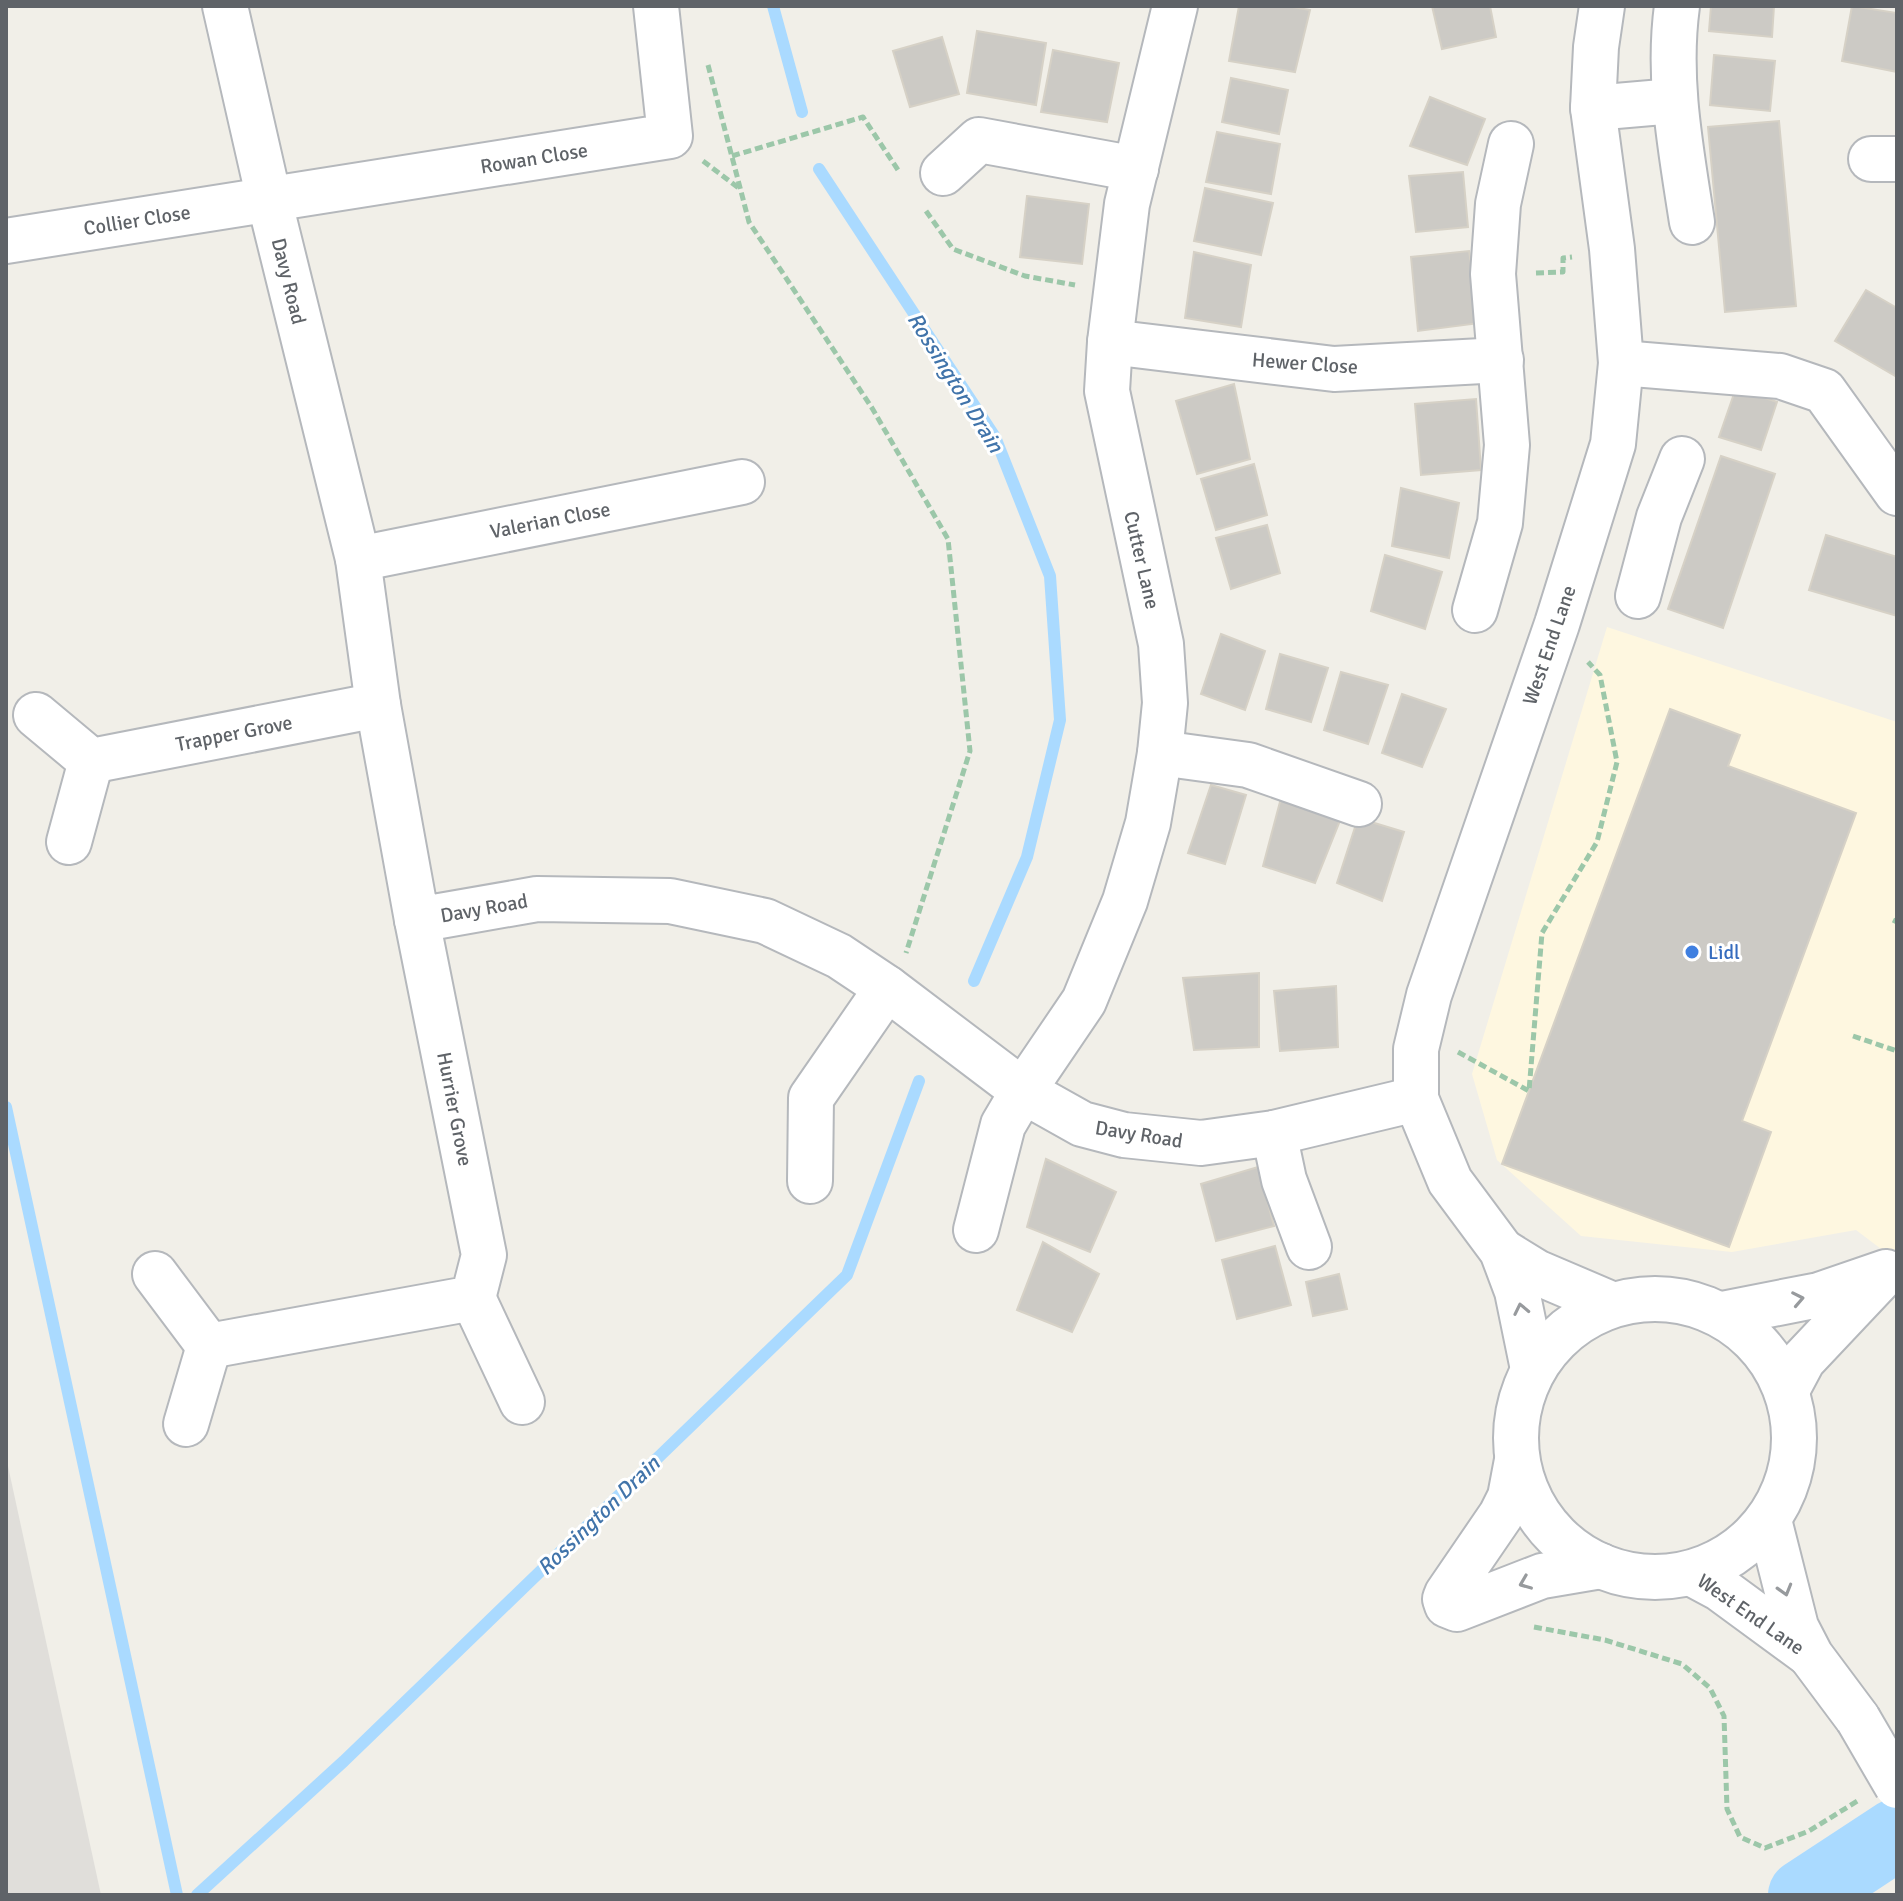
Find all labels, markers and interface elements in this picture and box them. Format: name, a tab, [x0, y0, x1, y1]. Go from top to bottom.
street label: Rowan Close	[479, 138, 590, 179]
street label: Collier Close	[82, 200, 192, 241]
street label: Davy Road	[266, 235, 311, 327]
water label: Rossington Drain	[902, 307, 1010, 458]
street label: Hewer Close	[1251, 347, 1359, 380]
street label: Valerian Close	[488, 497, 612, 544]
street label: Cutter Lane	[1118, 509, 1165, 612]
street label: West End Lane	[1517, 582, 1582, 708]
street label: Trapper Grove	[174, 710, 294, 757]
street label: Davy Road	[438, 889, 530, 928]
place label: Lidl	[1708, 940, 1740, 965]
marker: Lidl	[1683, 943, 1701, 961]
street label: Hurrier Grove	[431, 1050, 478, 1168]
street label: Davy Road	[1093, 1115, 1184, 1154]
one-way arrow	[1792, 1291, 1805, 1308]
one-way arrow	[1513, 1303, 1530, 1316]
water label: Rossington Drain	[531, 1449, 666, 1581]
street label: West End Lane	[1692, 1568, 1809, 1660]
one-way arrow	[1519, 1573, 1533, 1590]
one-way arrow	[1776, 1582, 1793, 1596]

